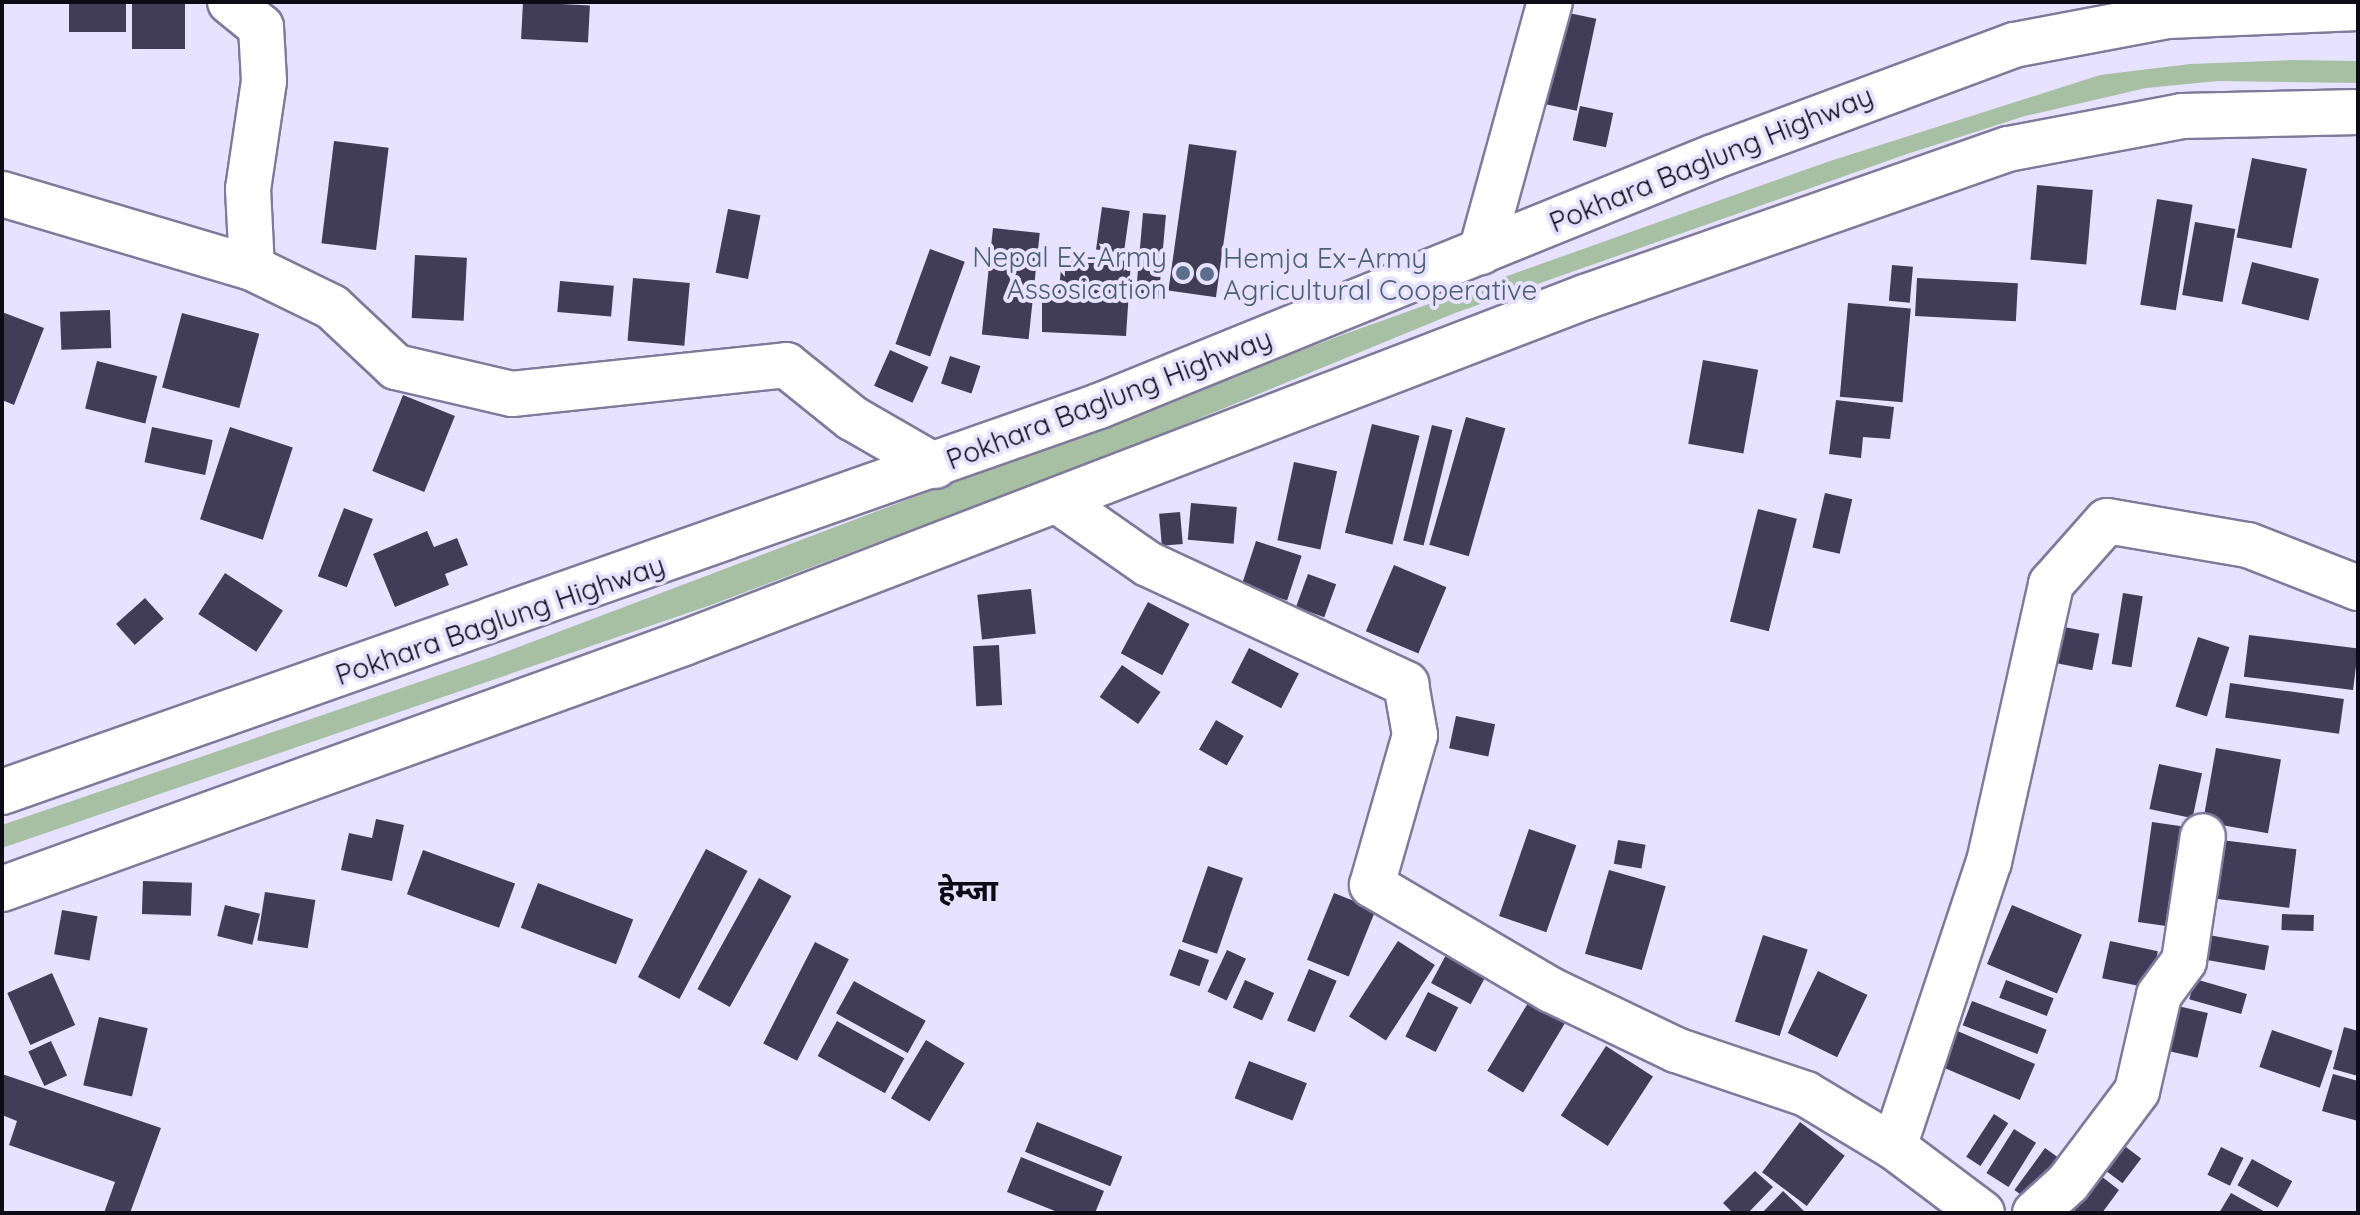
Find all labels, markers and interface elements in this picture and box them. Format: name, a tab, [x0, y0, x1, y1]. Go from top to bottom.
street label: Pokhara Baglung Highway	[1544, 79, 1878, 239]
place label: Nepal Ex-Army Assosication	[972, 240, 1167, 306]
place label: Hemja Ex-Army Agricultural Cooperative	[1223, 241, 1537, 307]
marker: Nepal Ex-Army Assosication	[1174, 264, 1192, 282]
marker: Hemja Ex-Army Agricultural Cooperative	[1198, 265, 1216, 283]
street label: Pokhara Baglung Highway	[942, 321, 1276, 477]
street label: Pokhara Baglung Highway	[331, 548, 669, 692]
district label: हेम्जा	[938, 872, 998, 908]

